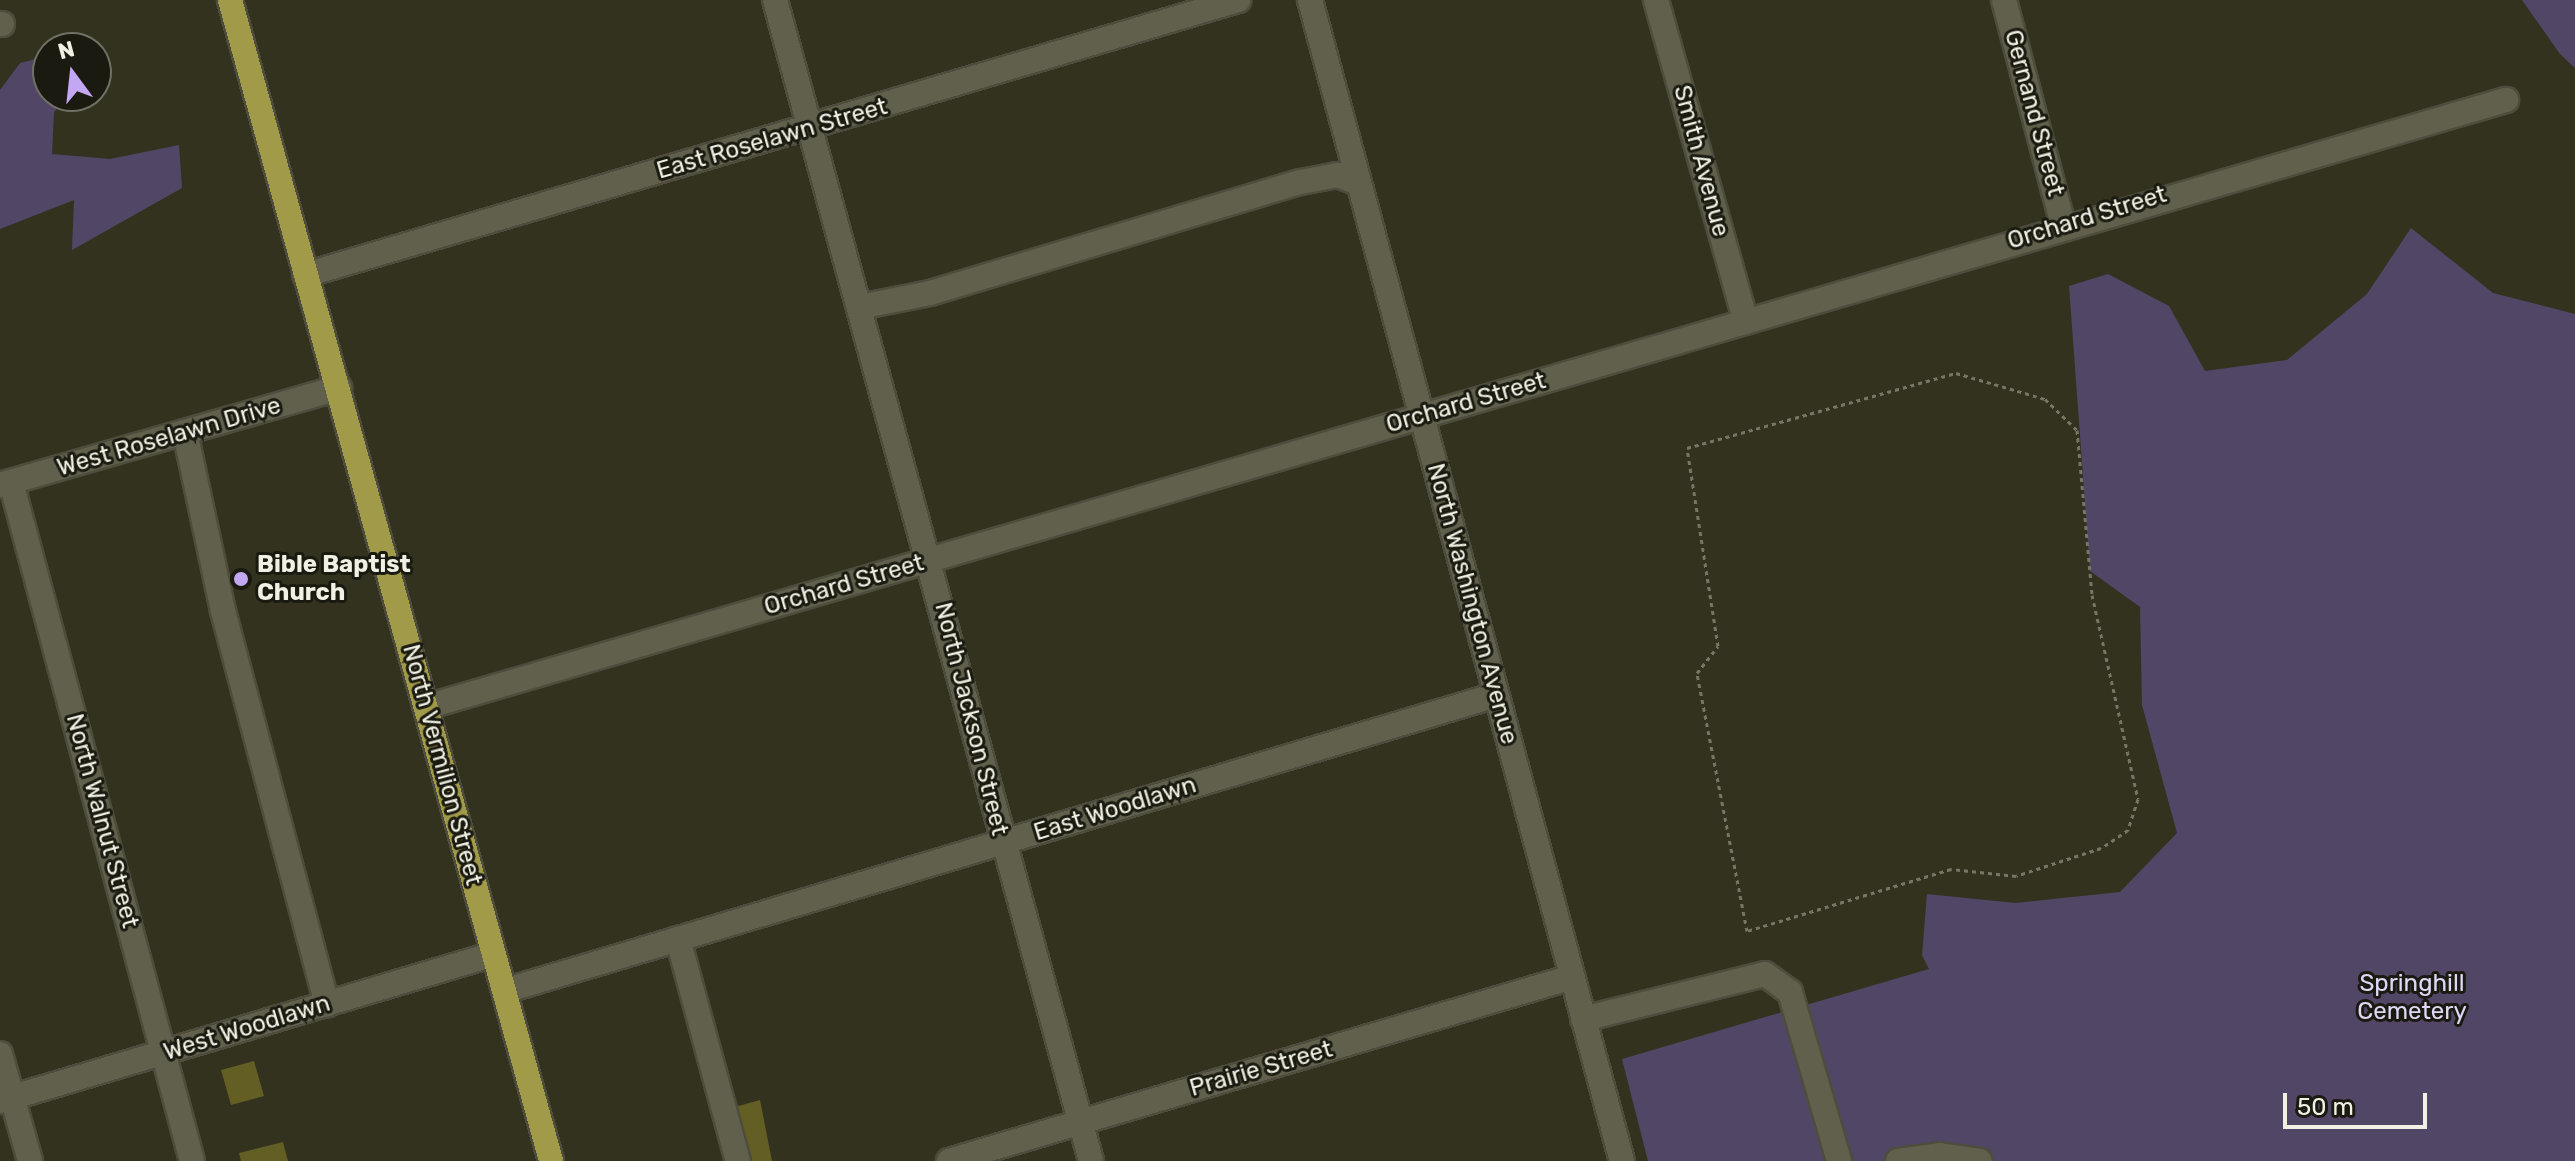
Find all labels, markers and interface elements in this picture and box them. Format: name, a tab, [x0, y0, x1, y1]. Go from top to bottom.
street label: Gernand Street	[1998, 27, 2070, 199]
north arrow	[32, 32, 112, 112]
text: N	[55, 35, 77, 65]
street label: Smith Avenue	[1667, 82, 1735, 240]
street label: East Roselawn Street	[653, 92, 891, 186]
street label: Orchard Street	[2004, 180, 2170, 256]
street label: Orchard Street	[1383, 366, 1549, 440]
street label: West Roselawn Drive	[54, 391, 284, 483]
street label: North Washington Avenue	[1420, 460, 1524, 748]
street label: Orchard Street	[761, 548, 927, 622]
place label: Bible Baptist Church	[257, 551, 411, 607]
marker: Bible Baptist Church	[232, 570, 250, 588]
street label: North Jackson Street	[928, 600, 1014, 838]
street label: North Vermilion Street	[396, 641, 488, 889]
street label: North Walnut Street	[60, 711, 144, 931]
street label: East Woodlawn	[1030, 771, 1200, 847]
park label: Springhill Cemetery	[2357, 970, 2467, 1026]
street label: West Woodlawn	[160, 989, 334, 1067]
street label: Prairie Street	[1186, 1035, 1336, 1103]
scale bar	[2287, 1077, 2431, 1127]
text: 50 m	[2297, 1093, 2354, 1121]

